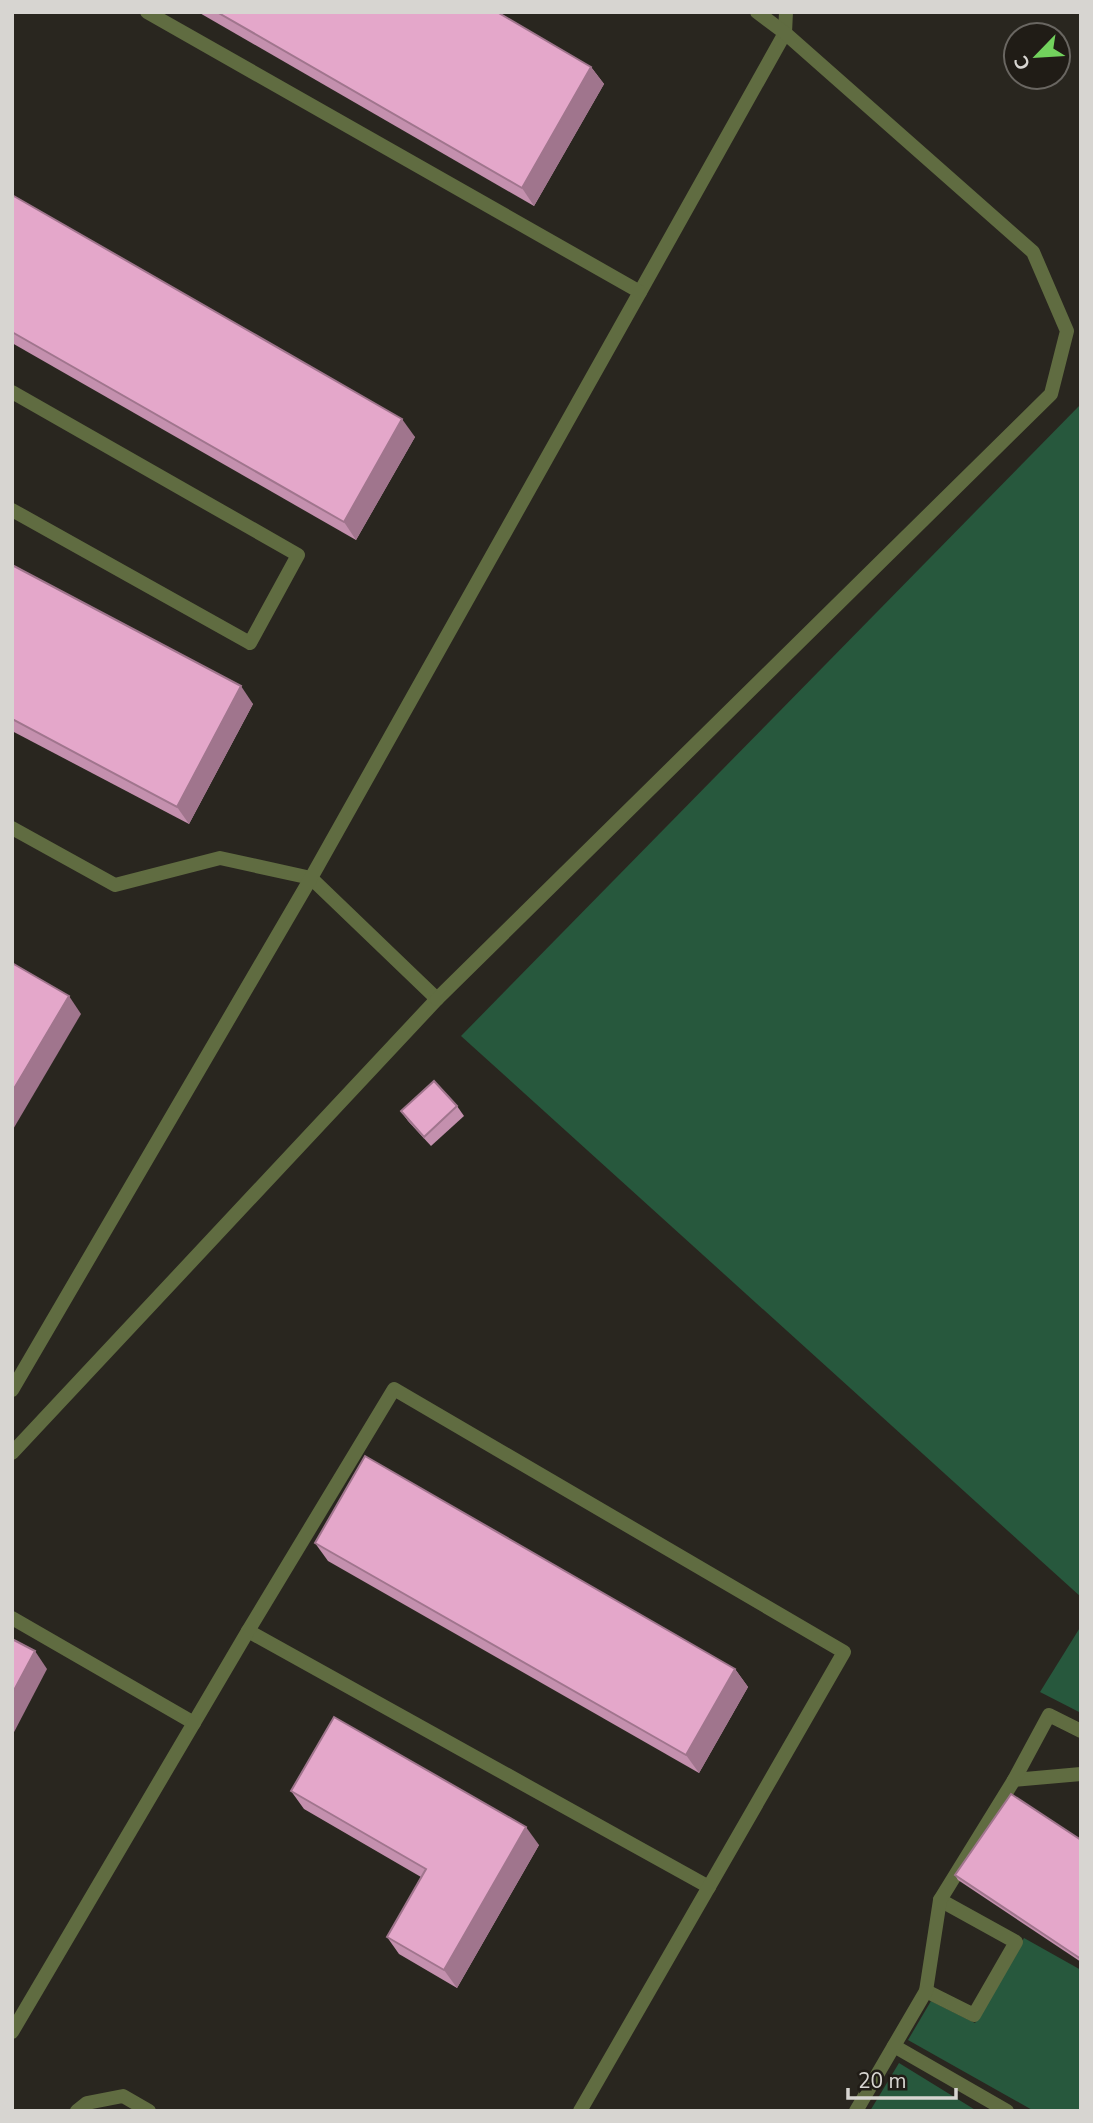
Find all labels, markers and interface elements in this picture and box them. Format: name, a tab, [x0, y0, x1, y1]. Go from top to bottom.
north arrow	[1002, 21, 1072, 91]
text: С	[1008, 51, 1037, 74]
scale bar	[848, 2056, 956, 2100]
text: 20 m	[858, 2067, 907, 2095]

